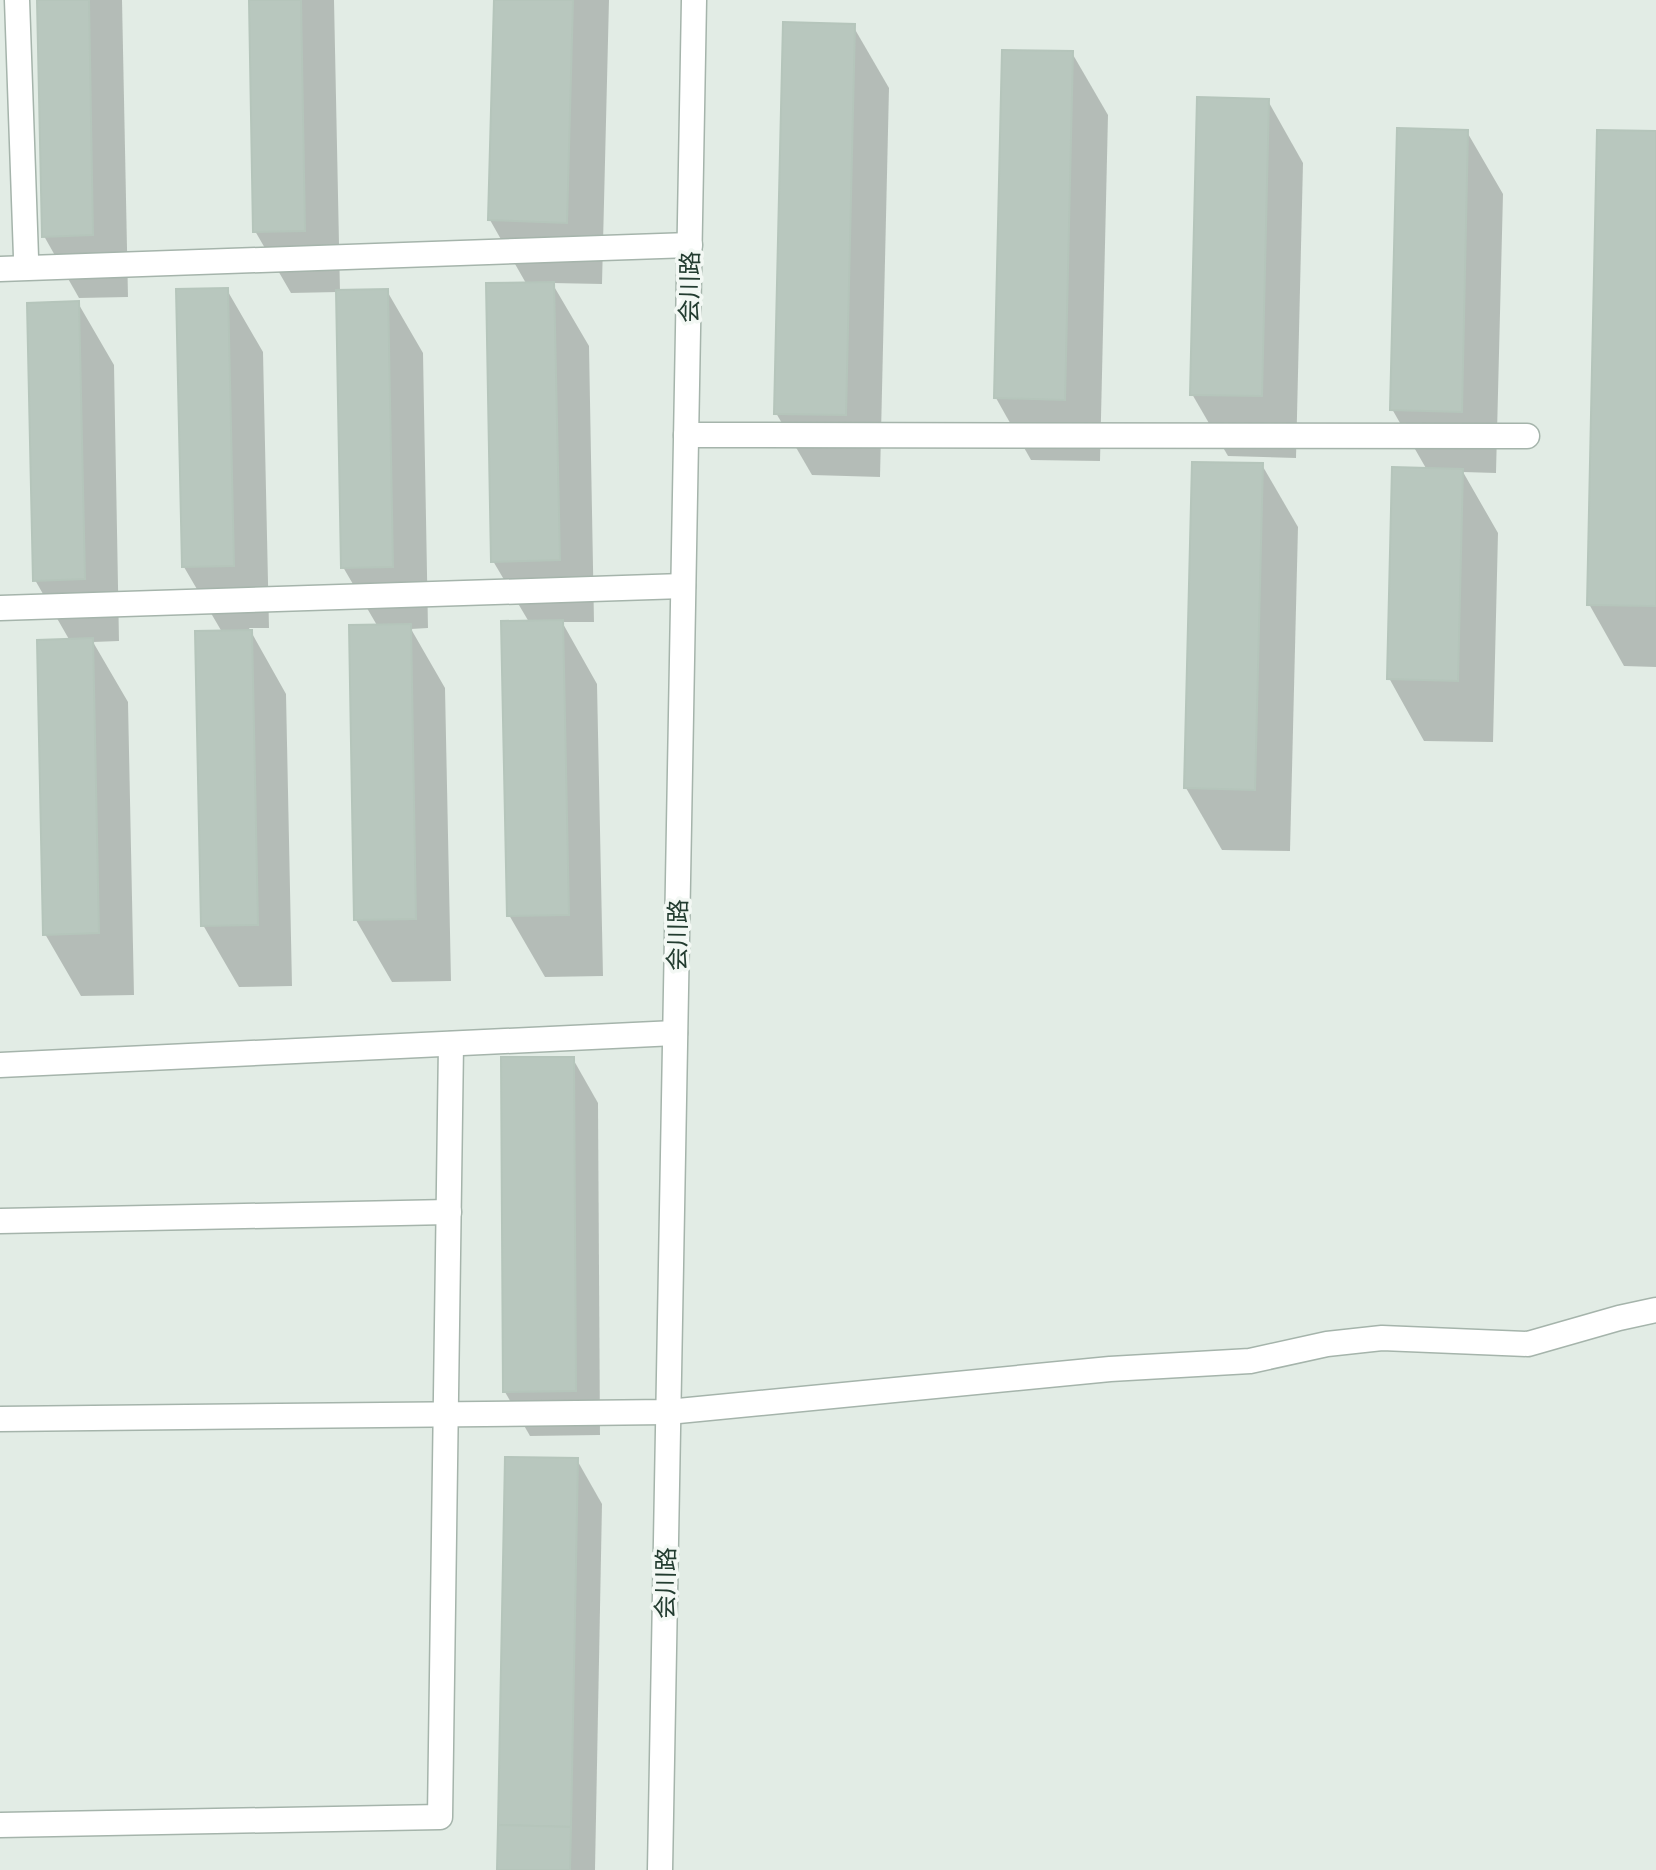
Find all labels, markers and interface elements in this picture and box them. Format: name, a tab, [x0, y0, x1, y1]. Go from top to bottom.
street label: 会川路	[672, 251, 706, 323]
street label: 会川路	[660, 899, 694, 971]
street label: 会川路	[648, 1547, 682, 1619]

